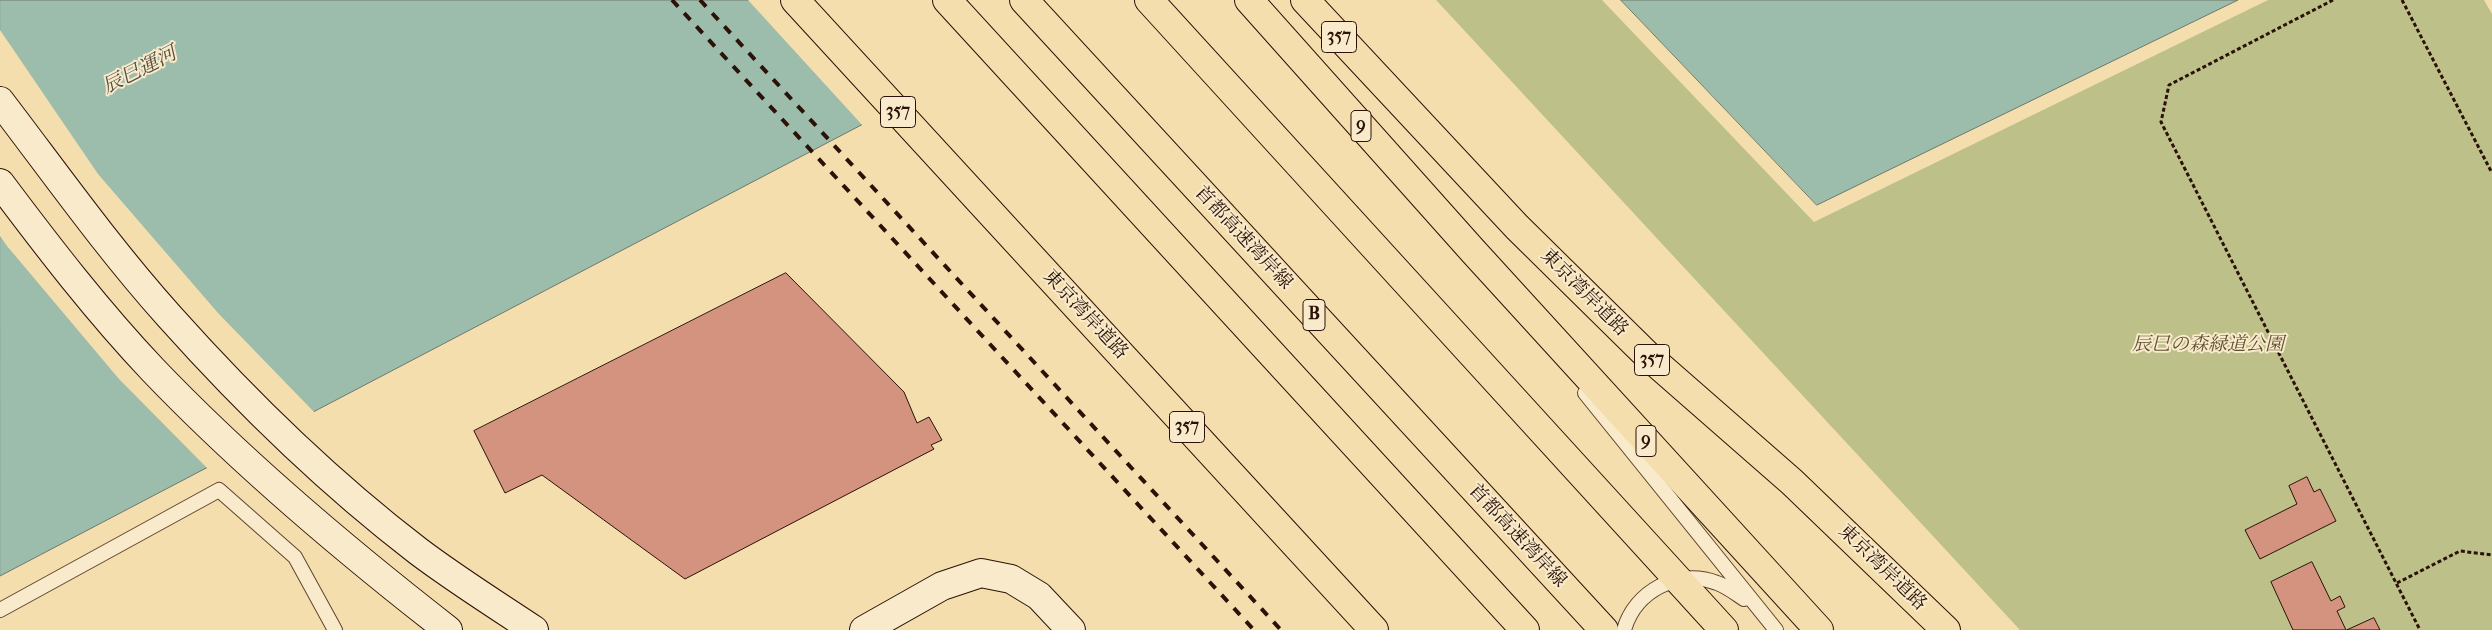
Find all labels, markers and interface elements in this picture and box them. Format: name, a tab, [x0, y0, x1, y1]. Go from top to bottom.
road number: 357	[1322, 22, 1356, 52]
water label: 辰巳運河	[99, 42, 181, 100]
road number: 357	[880, 96, 916, 128]
road number: 9	[1351, 110, 1371, 142]
street label: 首都高速湾岸線	[1189, 182, 1297, 294]
street label: 東京湾岸道路	[1536, 245, 1632, 341]
street label: 東京湾岸道路	[1038, 266, 1132, 364]
road number: B	[1303, 300, 1325, 330]
park label: 辰巳の森緑道公園	[2132, 334, 2284, 356]
road number: 357	[1634, 344, 1670, 376]
road number: 357	[1170, 412, 1204, 442]
road number: 9	[1636, 426, 1656, 456]
street label: 首都高速湾岸線	[1463, 480, 1571, 592]
street label: 東京湾岸道路	[1833, 520, 1931, 616]

